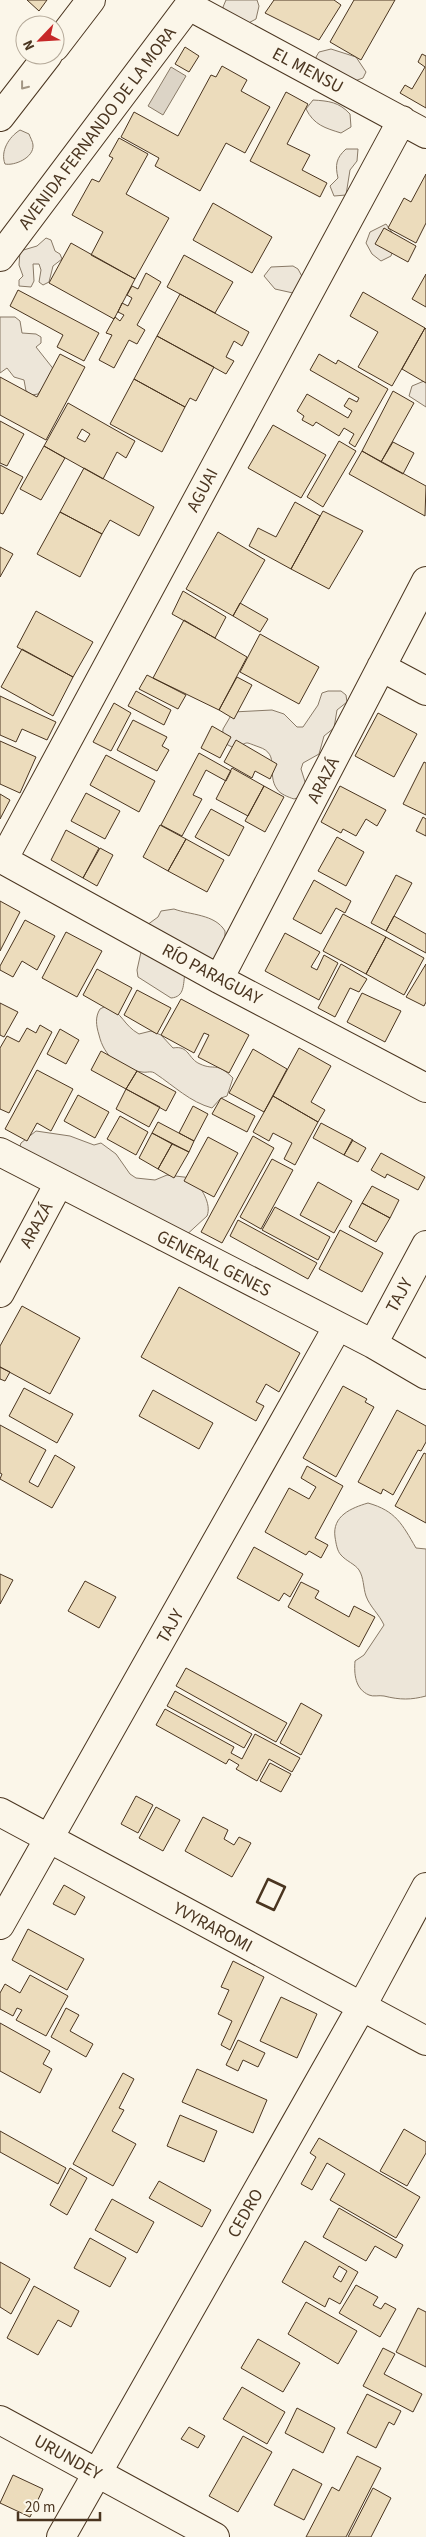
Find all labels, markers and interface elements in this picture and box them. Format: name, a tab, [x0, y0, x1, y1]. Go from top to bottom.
north arrow	[15, 15, 65, 65]
street label: AVENIDA FERNANDO DE LA MORA	[14, 22, 180, 234]
street label: EL MENSU	[268, 41, 348, 100]
one-way arrow	[22, 80, 30, 89]
street label: AGUAI	[180, 464, 224, 517]
street label: ARAZÁ	[301, 753, 346, 808]
street label: RÍO PARAGUAY	[157, 938, 267, 1011]
street label: ARAZÁ	[14, 1198, 59, 1253]
street label: GENERAL GENES	[152, 1224, 275, 1303]
street label: TAJY	[380, 1273, 419, 1317]
street label: TAJY	[151, 1604, 190, 1648]
street label: YVYRAROMI	[168, 1896, 257, 1959]
street label: CEDRO	[221, 2184, 270, 2242]
street label: URUNDEY	[29, 2429, 107, 2487]
scale bar	[18, 2490, 100, 2522]
text: 20 m	[25, 2497, 55, 2518]

